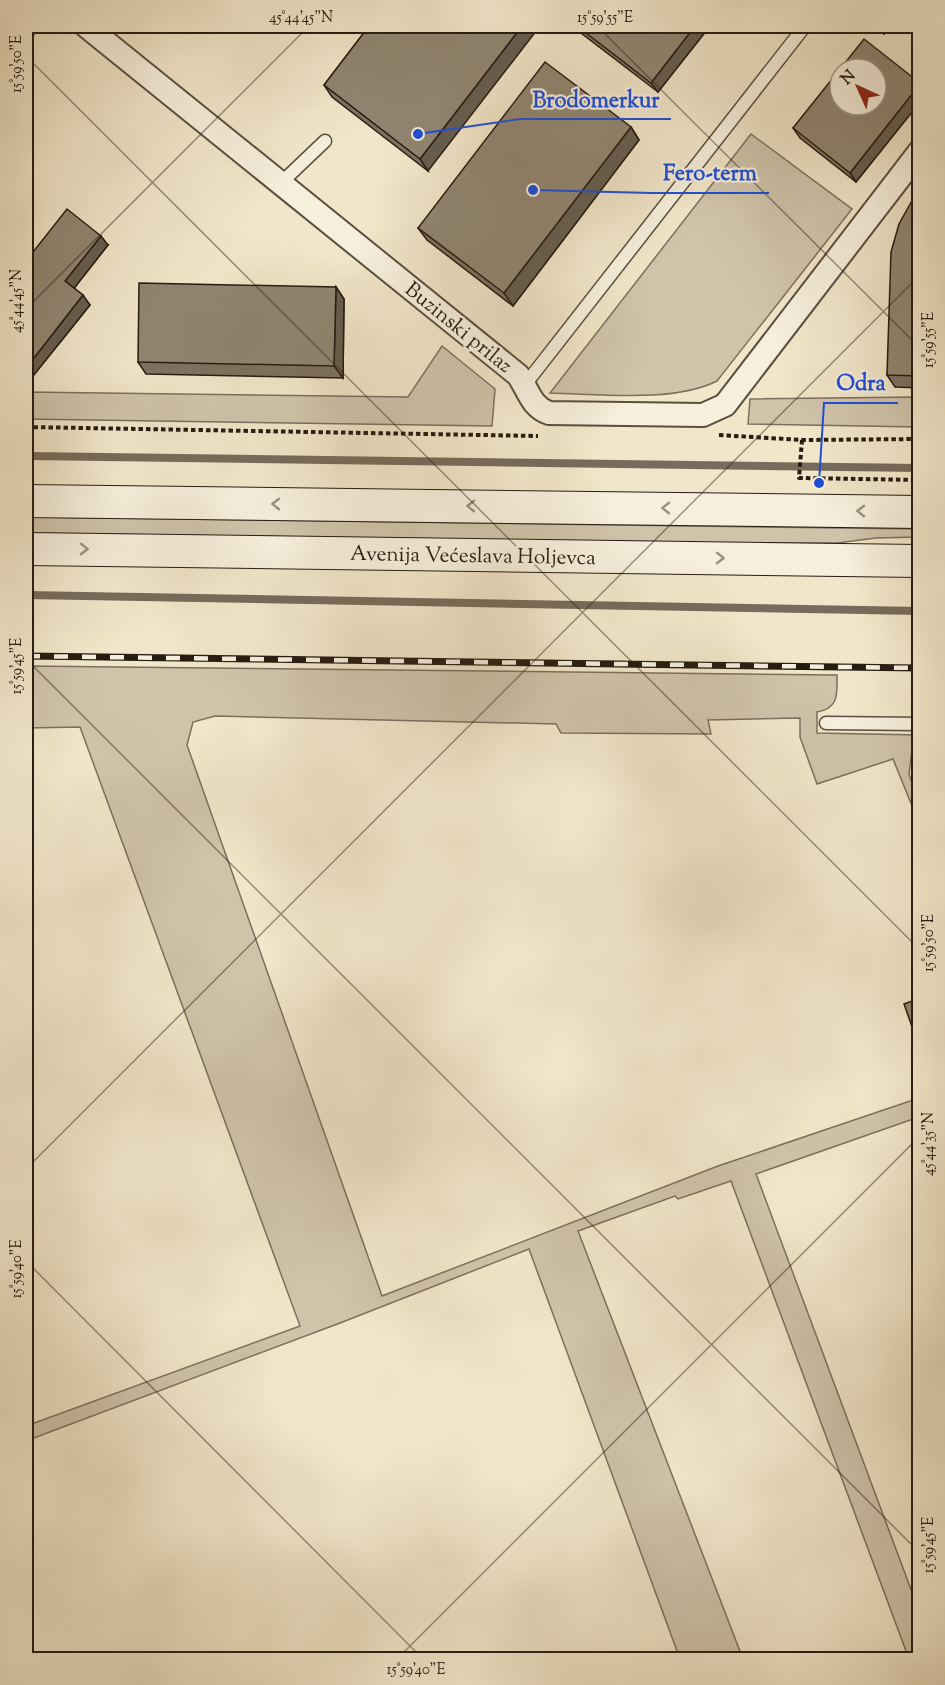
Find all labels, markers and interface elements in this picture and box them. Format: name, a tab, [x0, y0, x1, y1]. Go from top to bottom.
text: 45°44'45"N	[269, 8, 333, 29]
text: 15°59'55"E	[577, 8, 633, 29]
text: 15°59'50"E	[7, 35, 28, 93]
north arrow	[828, 57, 888, 117]
text: N	[837, 65, 862, 91]
callout: Brodomerkur	[520, 79, 671, 119]
text: Brodomerkur	[532, 86, 660, 118]
callout: Fero-term	[651, 153, 769, 193]
text: Fero-term	[663, 159, 758, 191]
text: 45°44'45"N	[7, 269, 28, 333]
street label: Buzinski prilaz	[397, 276, 518, 381]
text: 15°59'55"E	[919, 312, 940, 368]
callout: Odra	[824, 363, 898, 403]
text: Odra	[836, 369, 887, 401]
one-way arrow	[272, 498, 281, 510]
one-way arrow	[467, 500, 476, 512]
one-way arrow	[662, 502, 671, 514]
one-way arrow	[857, 505, 866, 517]
street label: Avenija Većeslava Holjevca	[350, 540, 596, 574]
one-way arrow	[79, 543, 88, 555]
one-way arrow	[715, 552, 724, 564]
text: 15°59'45"E	[7, 638, 28, 694]
text: 15°59'50"E	[919, 914, 940, 972]
text: 45°44'35"N	[919, 1112, 940, 1176]
text: 15°59'40"E	[7, 1239, 28, 1299]
text: 15°59'45"E	[919, 1517, 940, 1573]
text: 15°59'40"E	[386, 1660, 446, 1681]

